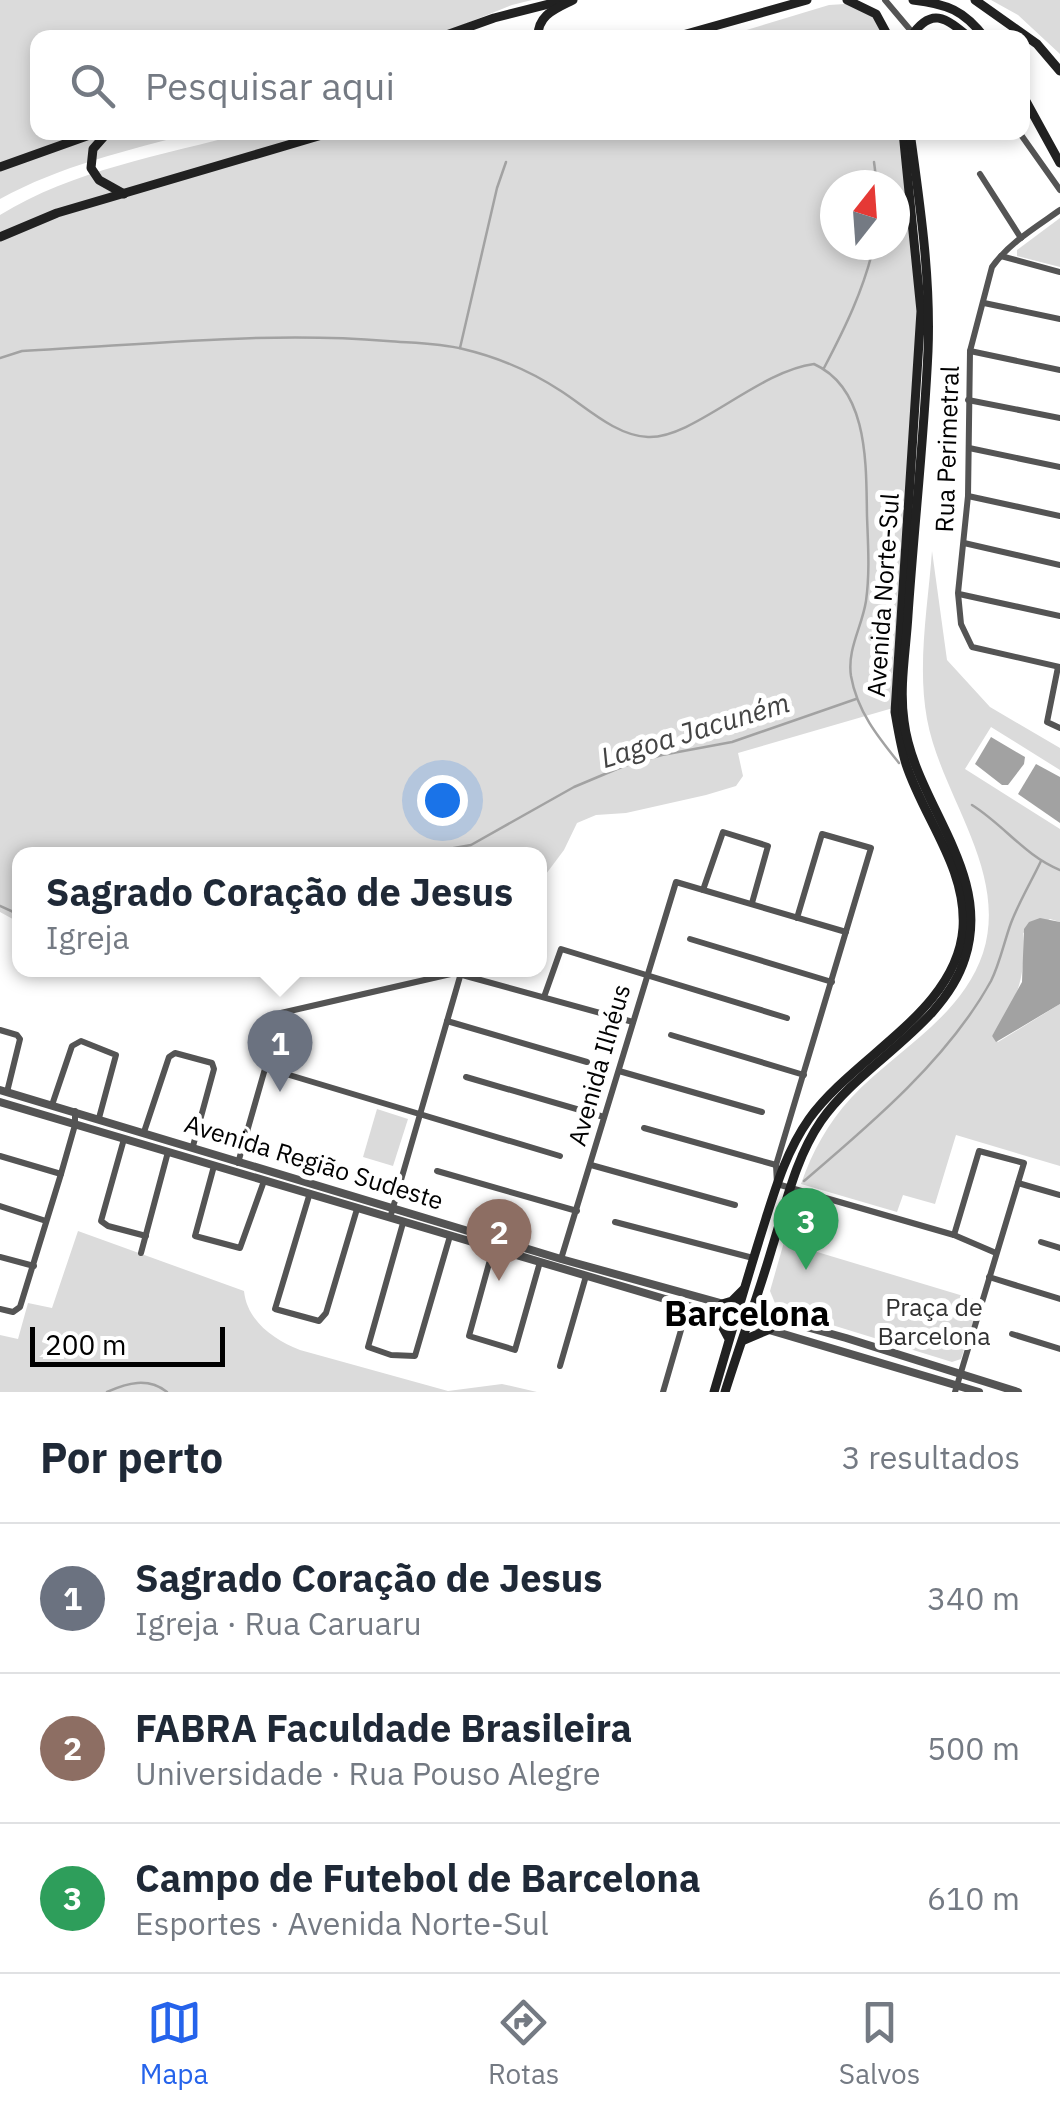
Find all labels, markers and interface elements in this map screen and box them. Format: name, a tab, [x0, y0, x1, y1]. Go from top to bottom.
search box	[30, 30, 1030, 140]
icon: search	[65, 58, 120, 113]
text: Pesquisar aqui	[145, 61, 395, 110]
north arrow	[820, 170, 910, 260]
street label: Rua Perimetral	[927, 365, 966, 533]
street label: Avenida Norte-Sul	[859, 492, 906, 698]
water label: Lagoa Jacuném	[596, 683, 794, 776]
your location	[417, 775, 468, 826]
popup	[12, 847, 547, 977]
text: Sagrado Coração de Jesus	[46, 867, 513, 916]
text: Igreja	[46, 916, 130, 958]
street label: Avenida Ilhéus	[560, 980, 637, 1150]
pin: 1	[248, 1010, 312, 1092]
street label: Avenida Região Sudeste	[181, 1106, 448, 1217]
pin: 3	[774, 1188, 838, 1270]
pin: 2	[466, 1198, 532, 1281]
district label: Barcelona	[664, 1290, 830, 1336]
park label: Praça de Barcelona	[877, 1290, 991, 1352]
scale bar	[30, 1322, 225, 1366]
text: 200 m	[45, 1326, 126, 1363]
text: Por perto	[40, 1430, 223, 1485]
text: 3 resultados	[841, 1436, 1020, 1478]
text: Sagrado Coração de Jesus	[135, 1553, 603, 1602]
text: 1	[63, 1577, 82, 1619]
text: 340 m	[927, 1577, 1020, 1619]
text: Igreja · Rua Caruaru	[135, 1602, 422, 1644]
text: FABRA Faculdade Brasileira	[135, 1703, 632, 1752]
text: 2	[63, 1727, 82, 1769]
text: 500 m	[927, 1727, 1020, 1769]
text: Universidade · Rua Pouso Alegre	[135, 1752, 601, 1794]
text: Campo de Futebol de Barcelona	[135, 1853, 701, 1902]
text: 3	[63, 1877, 82, 1919]
text: 610 m	[927, 1877, 1020, 1919]
text: Esportes · Avenida Norte-Sul	[135, 1902, 549, 1944]
tab: Mapa	[140, 1995, 209, 2092]
tab: Rotas	[488, 1995, 560, 2092]
tab: Salvos	[839, 1995, 920, 2092]

